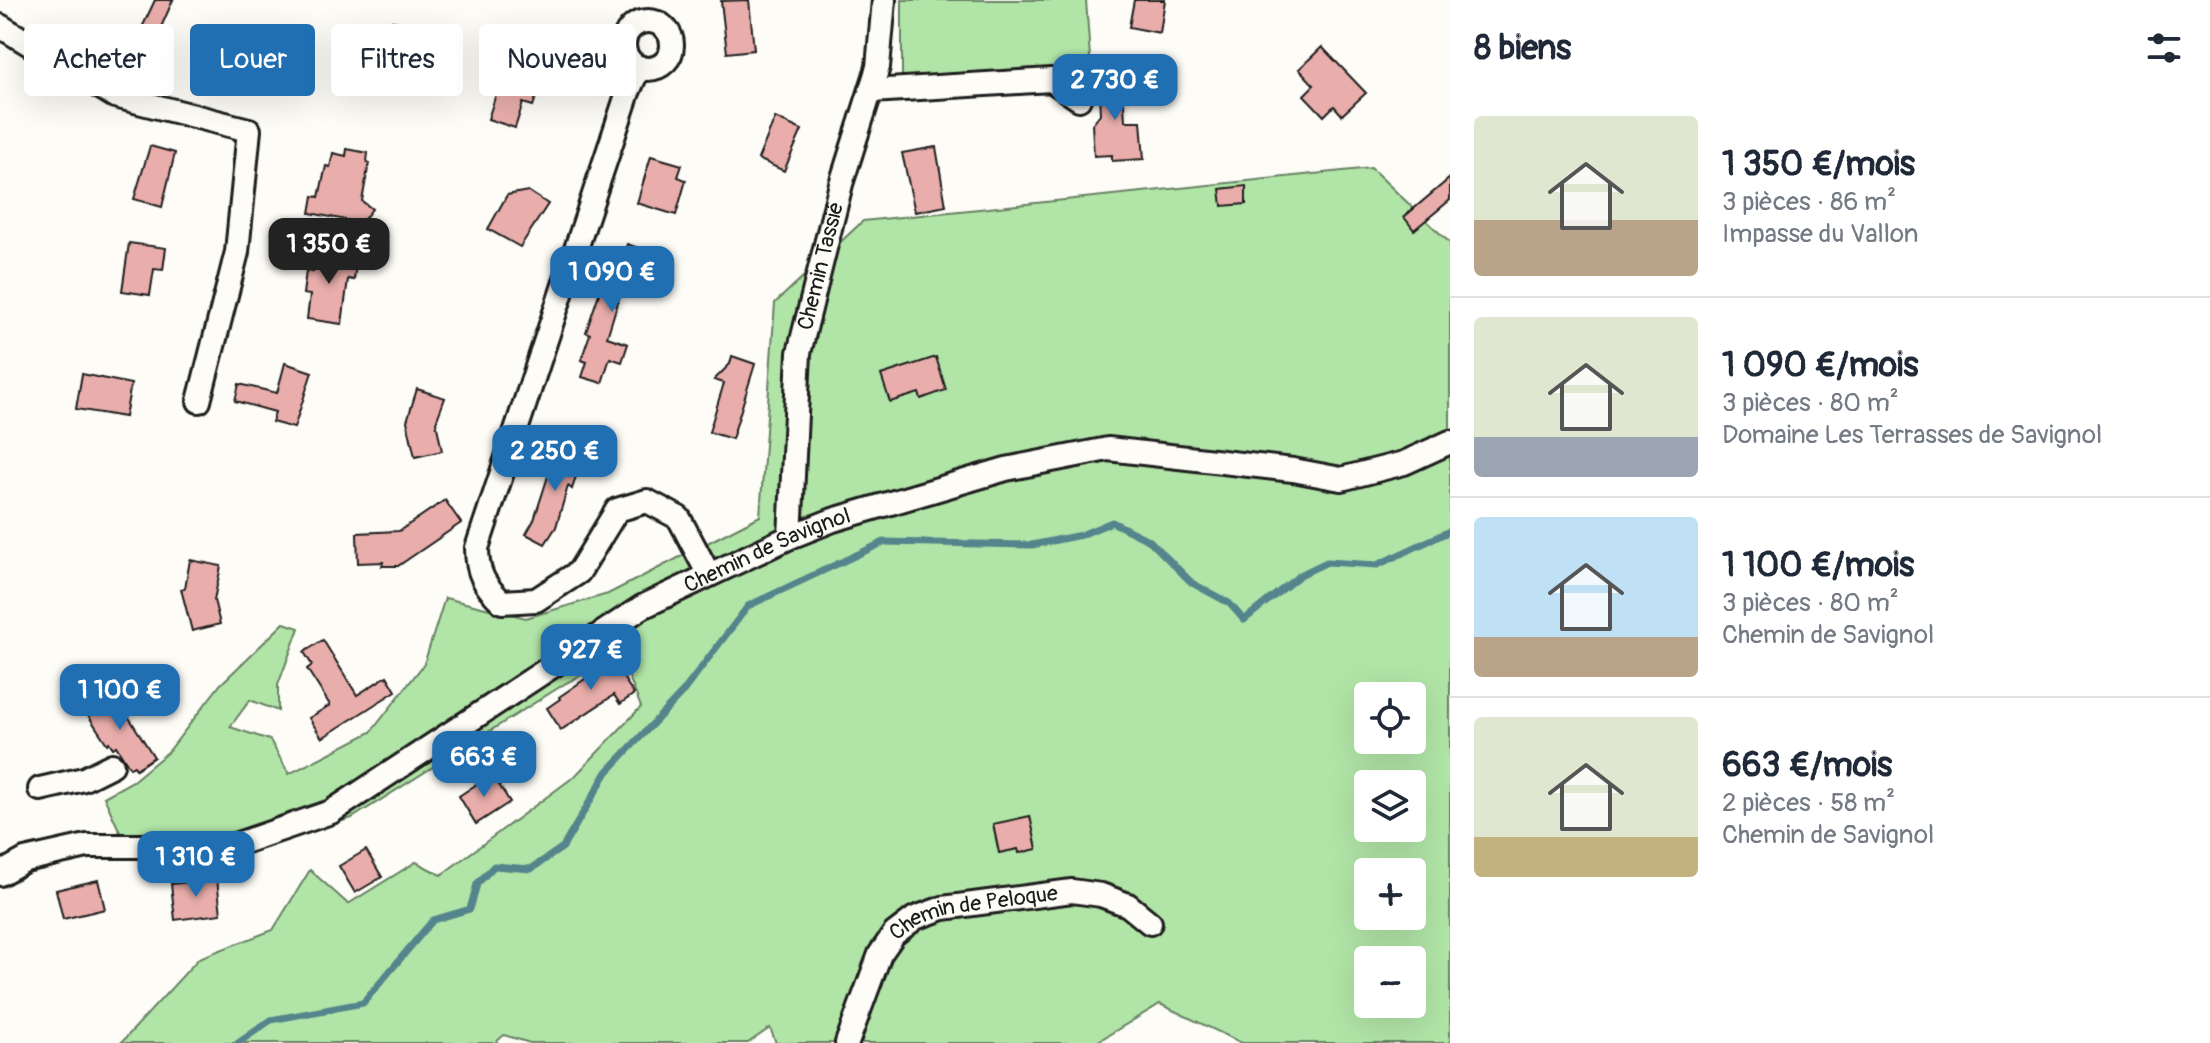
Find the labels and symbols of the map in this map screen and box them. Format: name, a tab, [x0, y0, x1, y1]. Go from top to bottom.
pin: 2 730 €	[1041, 54, 1189, 122]
street label: Chemin Tassié	[791, 199, 850, 333]
pin: 1 350 €	[255, 218, 403, 286]
pin: 1 090 €	[538, 246, 686, 314]
pin: 2 250 €	[481, 425, 629, 493]
street label: Chemin de Savignol	[679, 502, 854, 599]
pin: 927 €	[535, 624, 647, 692]
pin: 1 100 €	[46, 664, 194, 732]
pin: 663 €	[428, 731, 540, 799]
pin: 1 310 €	[122, 831, 270, 899]
street label: Chemin de Peloque	[884, 879, 1060, 947]

